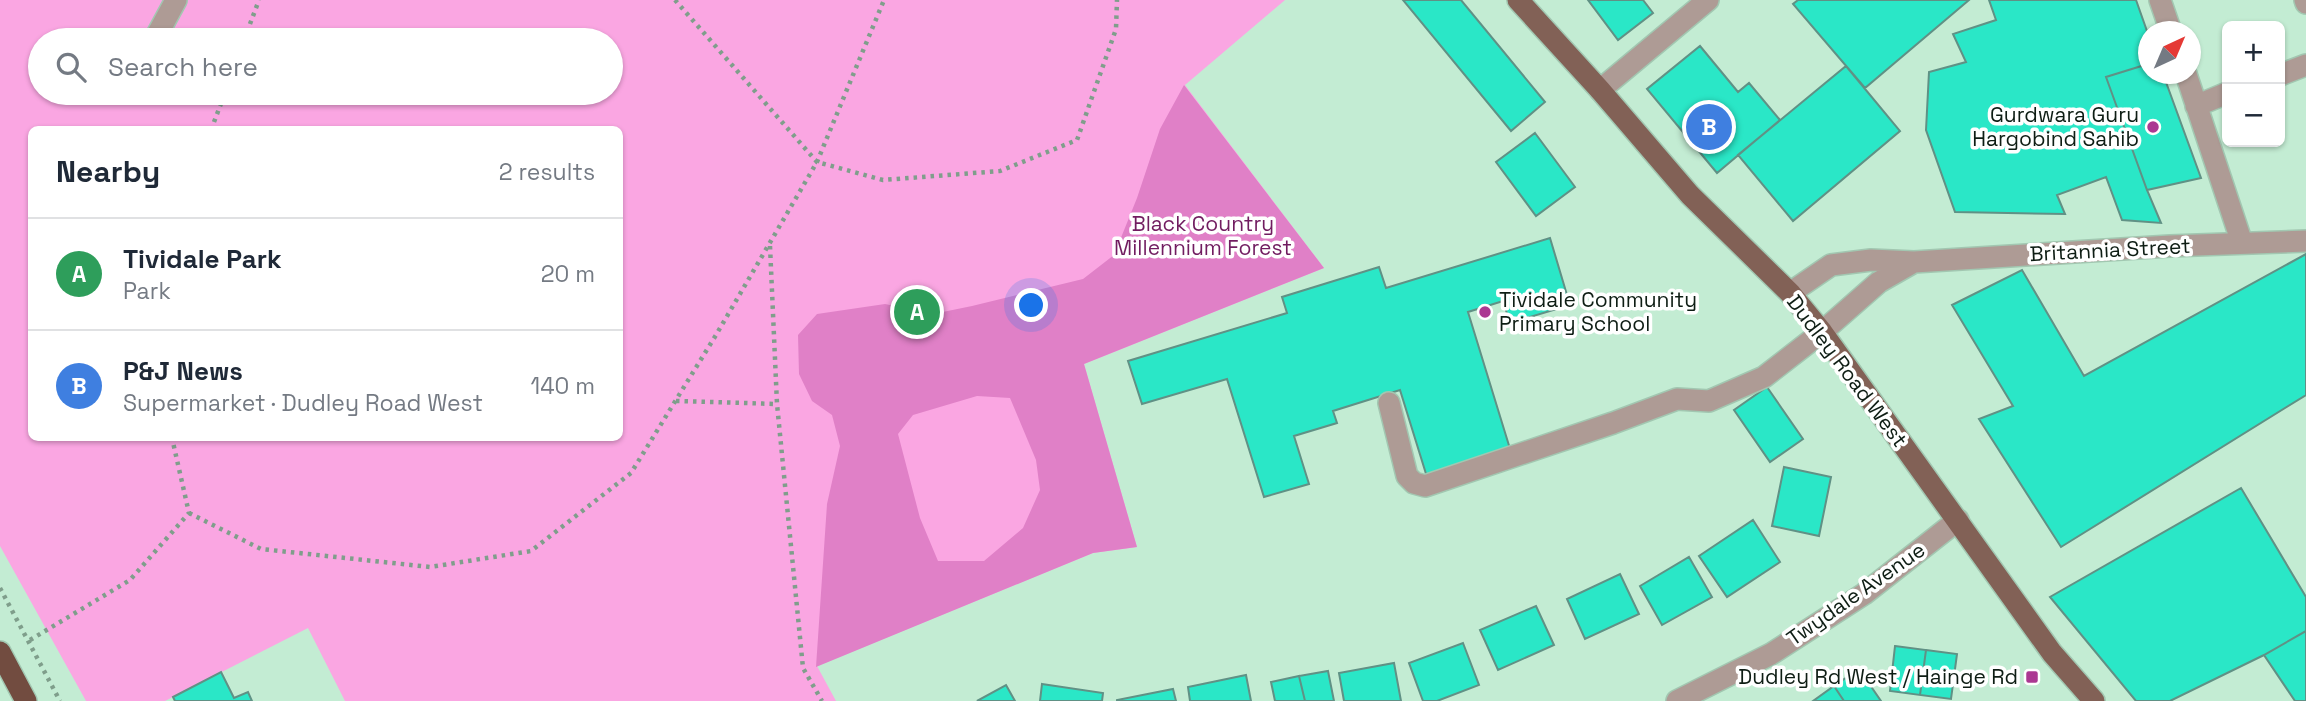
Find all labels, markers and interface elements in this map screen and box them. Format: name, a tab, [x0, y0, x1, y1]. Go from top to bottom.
north arrow	[2138, 21, 2201, 84]
map controls	[2222, 21, 2285, 147]
button: +	[2222, 21, 2285, 84]
search box	[28, 28, 623, 105]
icon: search	[52, 48, 90, 86]
text: Search here	[108, 50, 258, 84]
button: −	[2222, 84, 2285, 147]
pin: B	[1686, 101, 1732, 153]
place label: Gurdwara Guru Hargobind Sahib	[1972, 101, 2139, 152]
marker: Gurdwara Guru Hargobind Sahib	[2145, 119, 2161, 135]
text: Nearby	[56, 152, 160, 191]
text: 2 results	[499, 157, 595, 187]
park label: Black Country Millennium Forest	[1114, 210, 1292, 261]
street label: Britannia Street	[2029, 232, 2191, 267]
text: Tividale Park	[123, 242, 282, 276]
text: A	[72, 259, 86, 289]
text: 20 m	[541, 259, 595, 289]
text: Park	[123, 276, 171, 306]
pin: A	[894, 286, 940, 338]
place label: Tividale Community Primary School	[1499, 286, 1697, 337]
your location	[1014, 288, 1048, 322]
street label: Dudley Road West	[1781, 289, 1914, 452]
marker: Tividale Community Primary School	[1477, 304, 1493, 320]
text: P&J News	[123, 354, 243, 388]
text: B	[71, 371, 87, 401]
text: 140 m	[531, 371, 595, 401]
text: Supermarket · Dudley Road West	[123, 388, 483, 418]
street label: Twydale Avenue	[1781, 536, 1930, 651]
place label: Dudley Rd West / Hainge Rd	[1738, 663, 2018, 690]
marker: Dudley Rd West / Hainge Rd	[2024, 669, 2040, 685]

